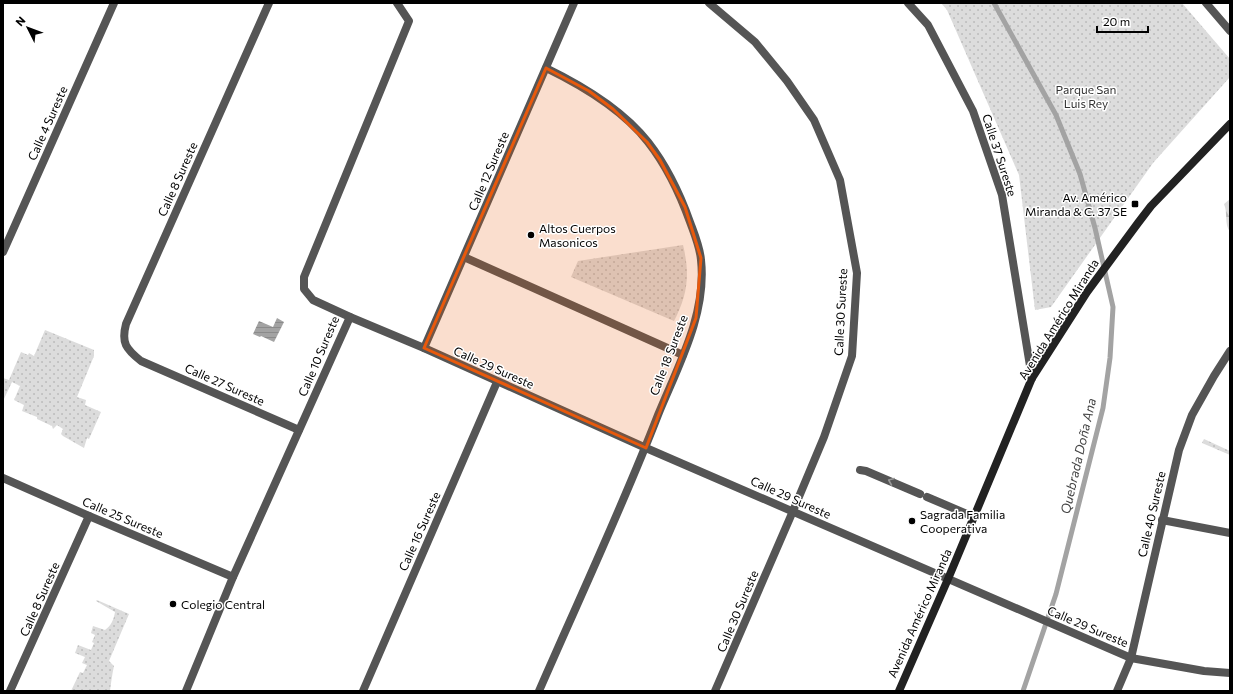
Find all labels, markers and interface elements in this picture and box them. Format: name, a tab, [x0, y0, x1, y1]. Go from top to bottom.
north arrow	[8, 8, 48, 48]
scale bar	[1097, 8, 1148, 34]
text: N	[13, 14, 28, 28]
text: 20 m	[1103, 14, 1130, 28]
park label: Parque San Luis Rey	[1056, 82, 1116, 110]
street label: Calle 4 Sureste	[24, 84, 70, 162]
street label: Calle 37 Sureste	[980, 112, 1020, 198]
street label: Calle 12 Sureste	[465, 129, 511, 213]
street label: Calle 8 Sureste	[154, 140, 200, 218]
place label: Av. Américo Miranda & C. 37 SE	[1025, 190, 1127, 218]
marker: Av. Américo Miranda & C. 37 SE	[1130, 199, 1140, 209]
place label: Altos Cuerpos Masonicos	[539, 221, 616, 249]
marker: Altos Cuerpos Masonicos	[526, 230, 536, 240]
street label: Avenida Américo Miranda	[1015, 256, 1101, 382]
street label: Calle 30 Sureste	[831, 268, 849, 356]
street label: Calle 18 Sureste	[646, 313, 690, 397]
street label: Calle 10 Sureste	[295, 314, 341, 398]
street label: Calle 29 Sureste	[452, 343, 536, 391]
street label: Calle 27 Sureste	[183, 360, 267, 408]
water label: Quebrada Doña Ana	[1057, 396, 1099, 515]
street label: Calle 40 Sureste	[1134, 470, 1168, 558]
street label: Calle 29 Sureste	[749, 473, 833, 521]
one-way arrow	[887, 477, 894, 485]
street label: Calle 16 Sureste	[395, 489, 443, 573]
street label: Calle 25 Sureste	[81, 494, 165, 540]
place label: Sagrada Familia Cooperativa	[920, 507, 1005, 535]
marker: Sagrada Familia Cooperativa	[907, 516, 917, 526]
street label: Avenida Américo Miranda	[884, 546, 954, 680]
street label: Calle 8 Sureste	[16, 560, 62, 638]
street label: Calle 30 Sureste	[713, 568, 761, 654]
place label: Colegio Central	[181, 597, 265, 611]
marker: Colegio Central	[168, 599, 178, 609]
street label: Calle 29 Sureste	[1045, 603, 1131, 649]

